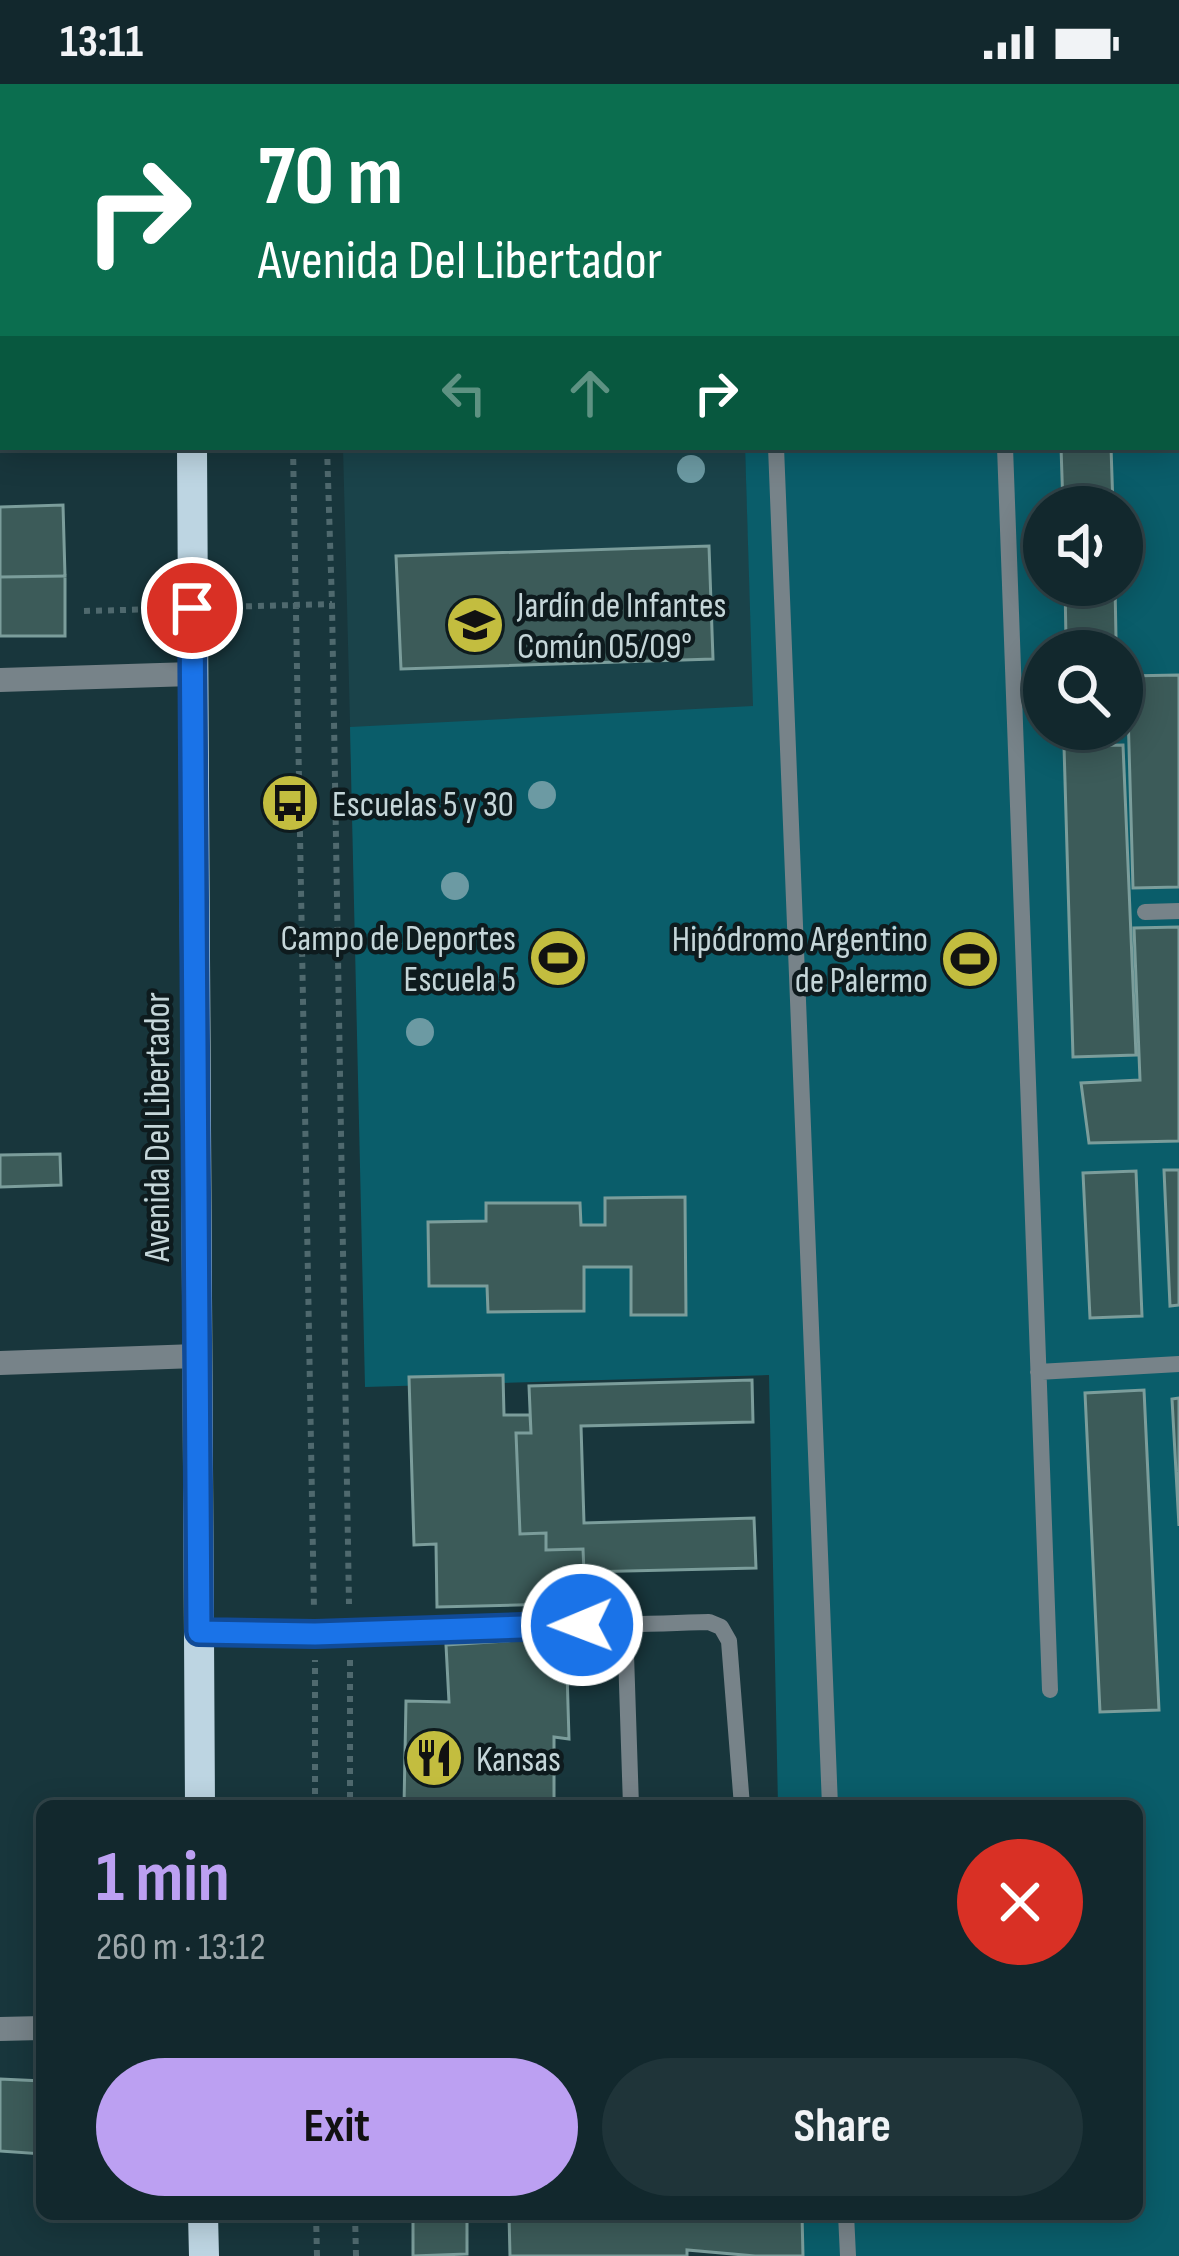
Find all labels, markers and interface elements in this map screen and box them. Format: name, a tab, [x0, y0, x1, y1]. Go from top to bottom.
text: 13:11	[60, 15, 143, 70]
text: 70 m	[258, 127, 403, 228]
icon: right	[60, 132, 216, 288]
text: Avenida Del Libertador	[258, 229, 662, 294]
icon: left	[431, 360, 497, 426]
icon: ahead	[557, 360, 623, 426]
icon: right	[683, 360, 749, 426]
map controls	[1023, 486, 1143, 750]
button: sound	[1023, 486, 1143, 606]
pin	[141, 557, 243, 659]
icon: arrive	[159, 575, 225, 641]
place label: Jardín de Infantes Común 05/09°	[516, 585, 726, 669]
school or university icon: Jardín de Infantes Común 05/09°	[444, 594, 506, 656]
button: search	[1023, 630, 1143, 750]
bus stop icon: Escuelas 5 y 30	[259, 772, 321, 834]
place label: Escuelas 5 y 30	[332, 784, 514, 827]
place label: Campo de Deportes Escuela 5	[281, 918, 516, 1002]
place label: Hipódromo Argentino de Palermo	[672, 919, 928, 1003]
sports icon: Campo de Deportes Escuela 5	[527, 927, 589, 989]
sports icon: Hipódromo Argentino de Palermo	[939, 928, 1001, 990]
street label: Avenida Del Libertador	[137, 992, 180, 1263]
position arrow	[519, 1562, 645, 1688]
restaurant icon: Kansas	[403, 1727, 465, 1789]
place label: Kansas	[476, 1739, 561, 1782]
text: 1 min	[96, 1835, 230, 1922]
button: close	[957, 1839, 1083, 1965]
text: 260 m · 13:12	[96, 1924, 265, 1971]
button: Exit	[96, 2058, 578, 2196]
button: Share	[602, 2058, 1083, 2196]

